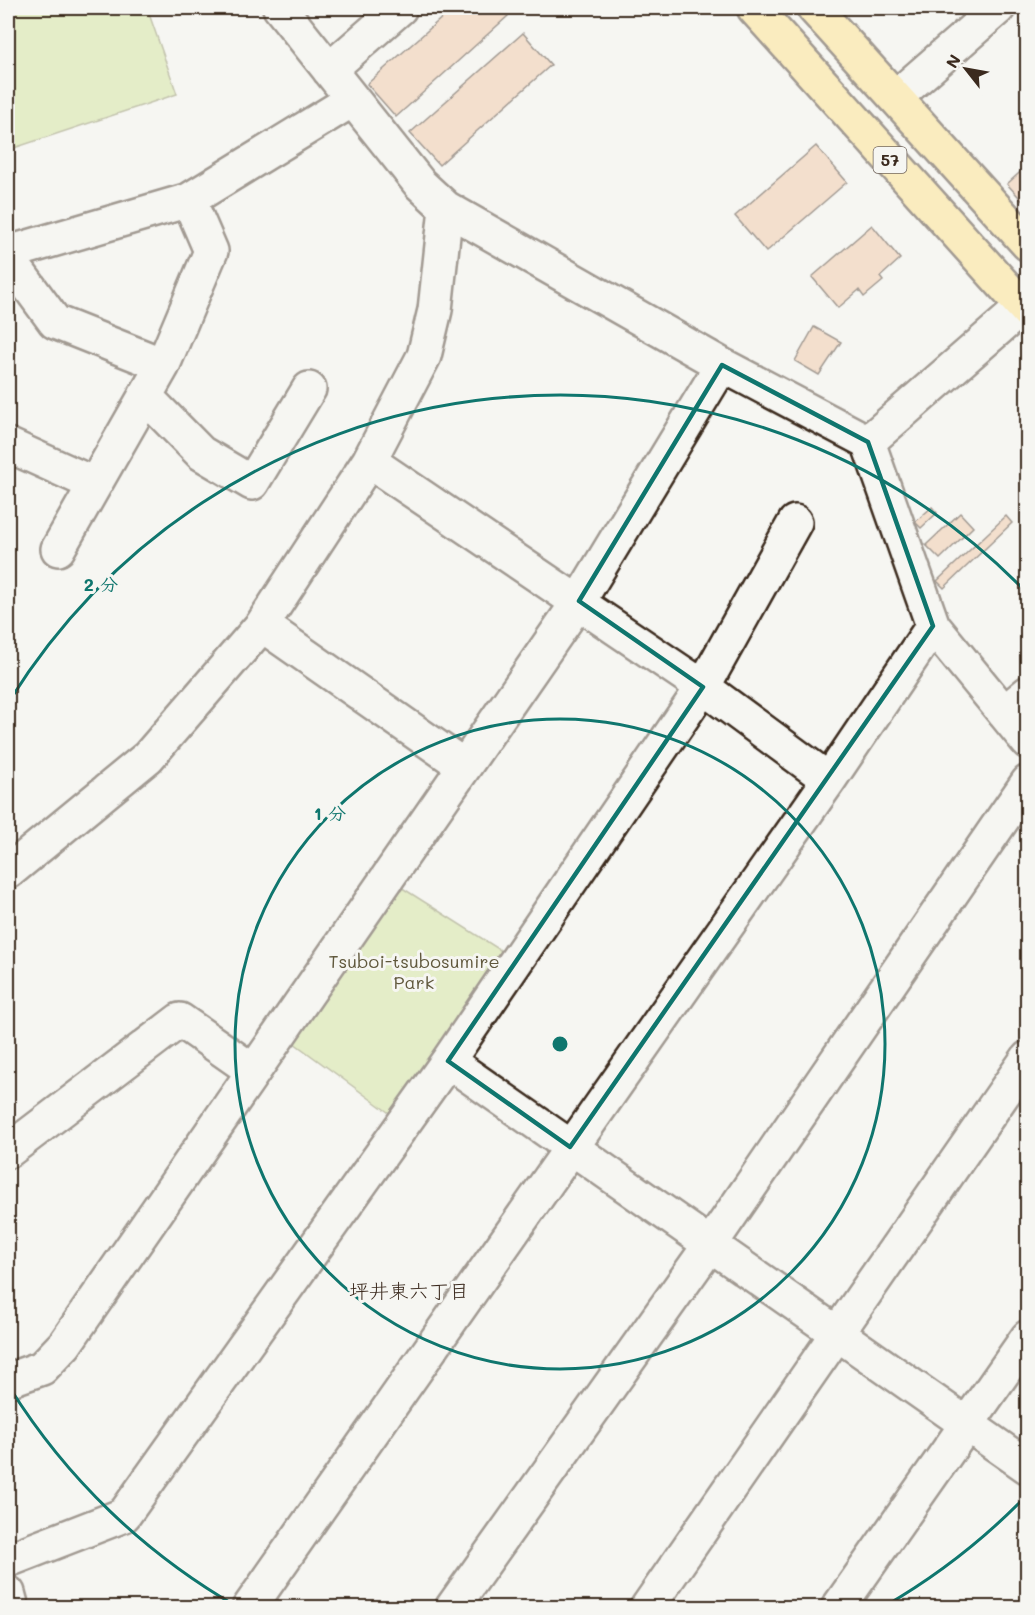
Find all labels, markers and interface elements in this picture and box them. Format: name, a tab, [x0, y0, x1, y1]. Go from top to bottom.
north arrow	[936, 39, 996, 99]
text: N	[941, 50, 965, 72]
road number: 57	[874, 147, 906, 173]
text: 2 分	[84, 572, 118, 596]
text: 1 分	[314, 801, 346, 825]
park label: Tsuboi-tsubosumire Park	[328, 949, 500, 994]
centre of rings	[550, 1034, 570, 1054]
district label: 坪井東六丁目	[349, 1277, 469, 1303]

